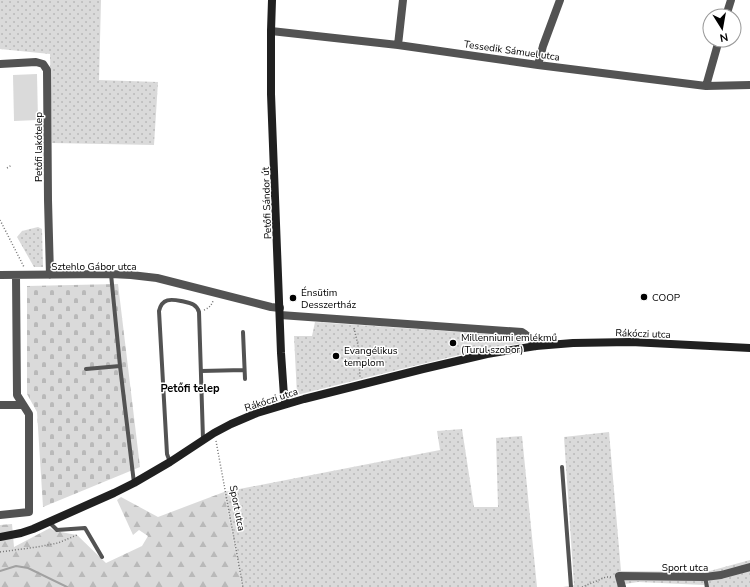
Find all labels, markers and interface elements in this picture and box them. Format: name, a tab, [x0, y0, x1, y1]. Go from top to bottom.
north arrow	[702, 8, 742, 48]
text: N	[718, 29, 729, 45]
street label: Tessedik Sámuel utca	[463, 37, 561, 65]
street label: Petőfi lakótelep	[32, 112, 46, 182]
street label: Petőfi Sándor út	[259, 166, 275, 239]
street label: Sztehlo Gábor utca	[51, 260, 137, 274]
place label: Énsütim Desszertház	[301, 286, 356, 312]
place label: COOP	[652, 291, 681, 305]
marker: COOP	[639, 292, 649, 302]
marker: Énsütim Desszertház	[288, 293, 298, 303]
street label: Rákóczi utca	[615, 326, 671, 342]
place label: Millenniumi emlékmű (Turul szobor)	[461, 331, 557, 357]
marker: Millenniumi emlékmű (Turul szobor)	[448, 338, 458, 348]
place label: Evangélikus templom	[344, 344, 398, 370]
marker: Evangélikus templom	[331, 351, 341, 361]
district label: Petőfi telep	[160, 381, 220, 396]
street label: Rákóczi utca	[243, 385, 300, 415]
street label: Sport utca	[226, 484, 248, 532]
street label: Sport utca	[662, 561, 708, 575]

